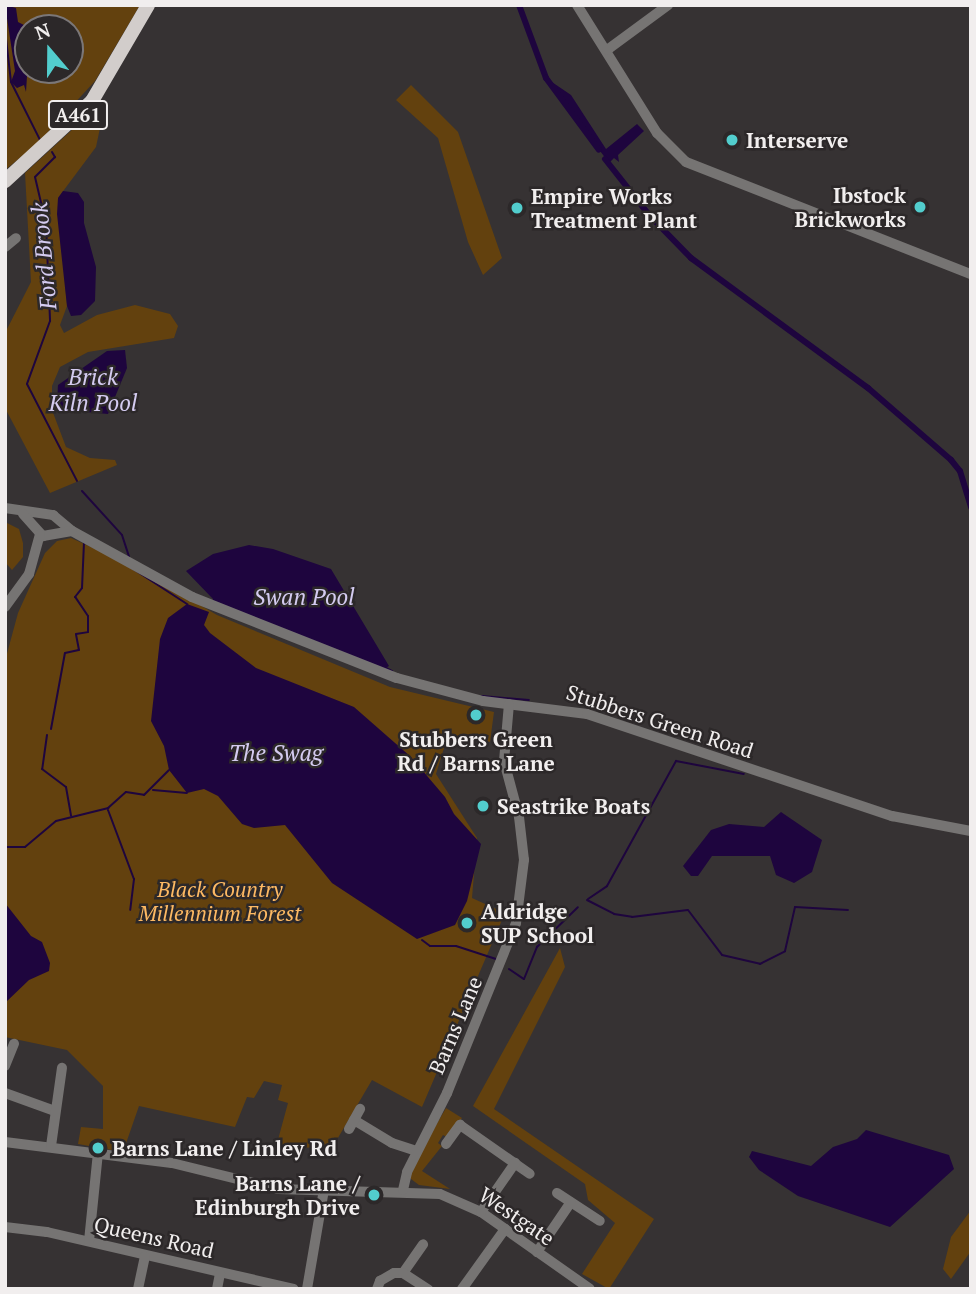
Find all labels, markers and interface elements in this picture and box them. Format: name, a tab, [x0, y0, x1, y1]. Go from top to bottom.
north arrow	[14, 14, 84, 84]
text: N	[31, 16, 53, 45]
road number: A461	[46, 99, 110, 130]
place label: Interserve	[746, 127, 848, 153]
marker: Interserve	[724, 132, 740, 148]
place label: Ibstock Brickworks	[795, 182, 906, 232]
place label: Empire Works Treatment Plant	[531, 183, 697, 233]
marker: Ibstock Brickworks	[912, 199, 928, 215]
marker: Empire Works Treatment Plant	[509, 200, 525, 216]
water label: Ford Brook	[26, 201, 62, 311]
water label: Brick Kiln Pool	[49, 363, 137, 417]
water label: Swan Pool	[253, 583, 355, 611]
street label: Stubbers Green Road	[563, 679, 757, 763]
marker: Stubbers Green Rd / Barns Lane	[468, 707, 484, 723]
place label: Stubbers Green Rd / Barns Lane	[397, 726, 555, 776]
water label: The Swag	[229, 739, 323, 767]
place label: Seastrike Boats	[497, 793, 650, 819]
marker: Seastrike Boats	[475, 798, 491, 814]
park label: Black Country Millennium Forest	[139, 876, 301, 926]
place label: Aldridge SUP School	[481, 898, 594, 948]
marker: Aldridge SUP School	[459, 915, 475, 931]
street label: Barns Lane	[423, 972, 487, 1078]
place label: Barns Lane / Linley Rd	[112, 1135, 337, 1161]
marker: Barns Lane / Linley Rd	[90, 1140, 106, 1156]
place label: Barns Lane / Edinburgh Drive	[195, 1170, 360, 1220]
street label: Westgate	[474, 1182, 560, 1250]
marker: Barns Lane / Edinburgh Drive	[366, 1187, 382, 1203]
street label: Queens Road	[92, 1211, 216, 1263]

